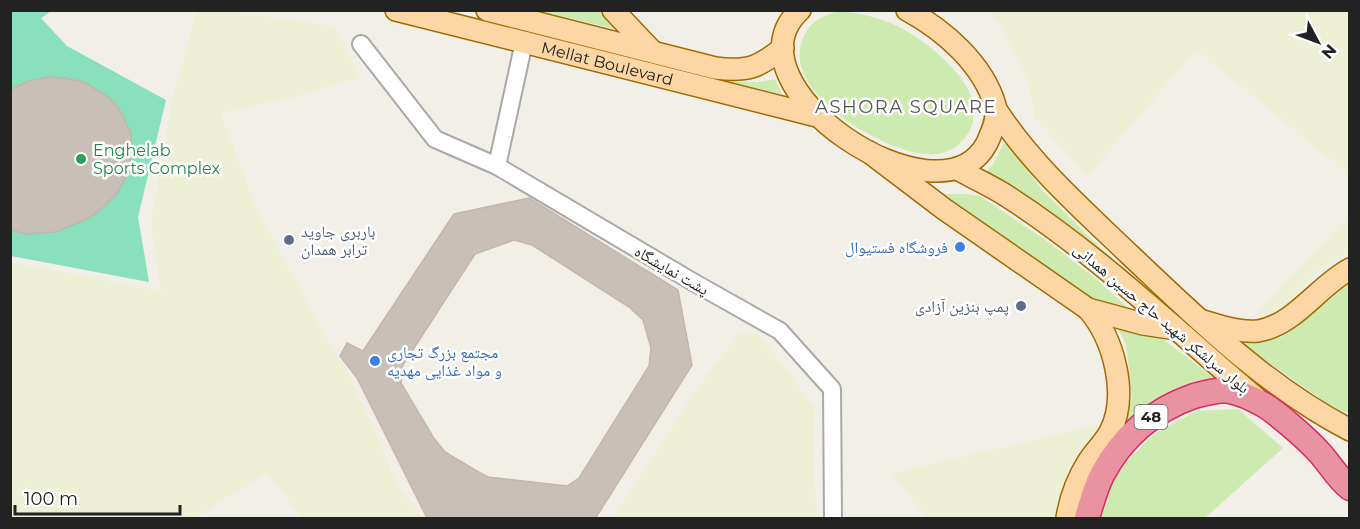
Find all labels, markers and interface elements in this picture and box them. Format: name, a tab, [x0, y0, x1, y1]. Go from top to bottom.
north arrow	[1288, 12, 1348, 72]
street label: Mellat Boulevard	[539, 38, 675, 89]
text: N	[1318, 40, 1340, 63]
district label: ASHORA SQUARE	[815, 96, 997, 118]
place label: Enghelab Sports Complex	[93, 141, 220, 178]
marker: Enghelab Sports Complex	[74, 152, 88, 166]
place label: باربری جاوید ترابر همدان	[301, 222, 375, 260]
marker: باربری جاوید ترابر همدان	[282, 233, 296, 247]
place label: فروشگاه فستیوال	[845, 238, 948, 258]
street label: بلوار سرلشکر شهید حاج حسین همدانی	[1069, 239, 1253, 398]
marker: فروشگاه فستیوال	[953, 240, 967, 254]
street label: پشت نمایشگاه	[631, 242, 712, 300]
place label: پمپ بنزین آزادی	[915, 297, 1009, 317]
marker: پمپ بنزین آزادی	[1014, 299, 1028, 313]
place label: مجتمع بزرگ تجاری و مواد غذایی مهدیه	[387, 343, 502, 381]
marker: مجتمع بزرگ تجاری و مواد غذایی مهدیه	[368, 354, 382, 368]
road number: 48	[1134, 405, 1168, 429]
scale bar	[15, 478, 180, 516]
text: 100 m	[24, 488, 78, 510]

